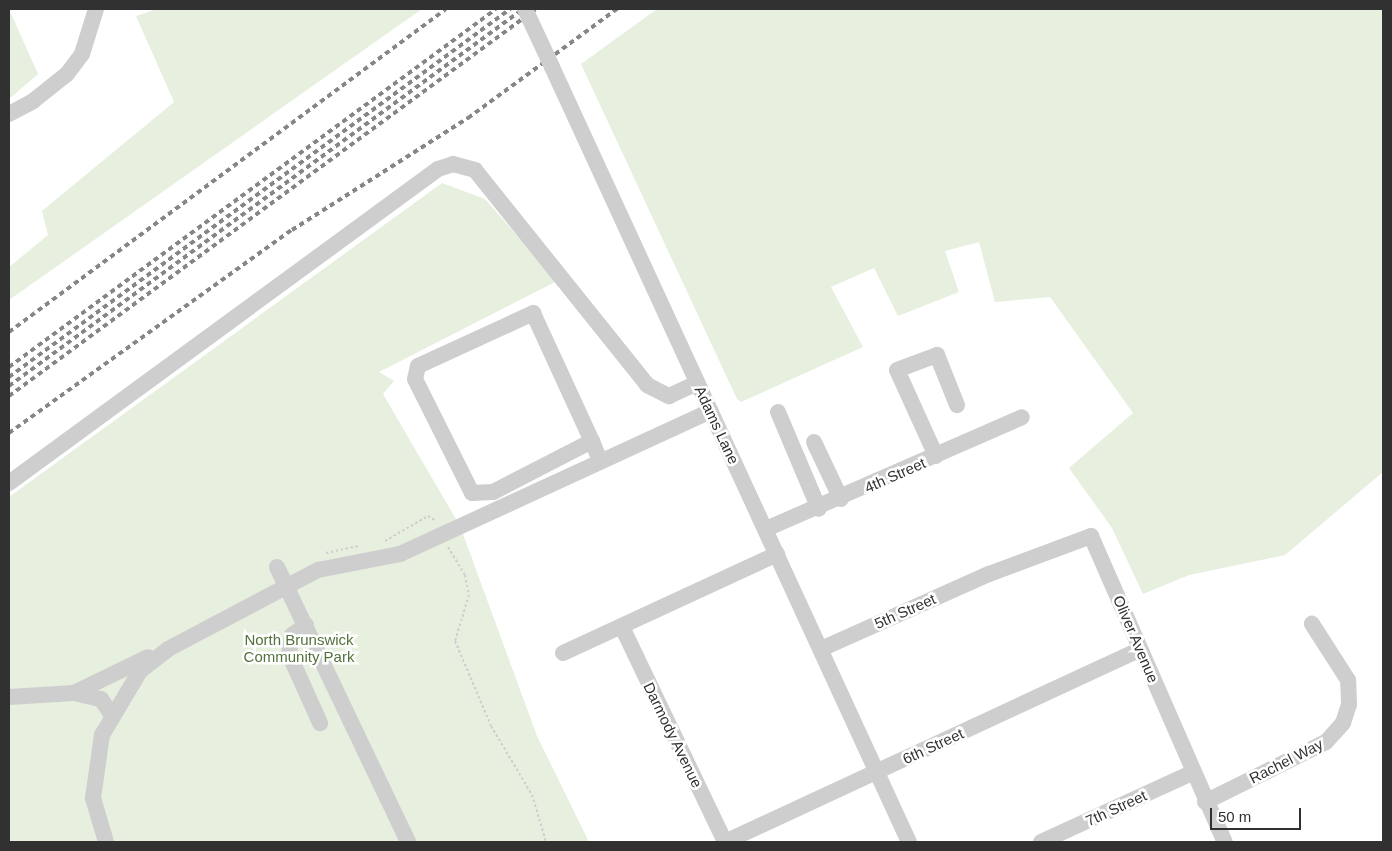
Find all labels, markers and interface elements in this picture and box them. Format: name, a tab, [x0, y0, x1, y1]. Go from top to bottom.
street label: Adams Lane	[691, 383, 743, 467]
street label: 4th Street	[862, 454, 928, 496]
street label: 5th Street	[872, 590, 938, 632]
street label: Oliver Avenue	[1109, 592, 1163, 686]
park label: North Brunswick Community Park	[244, 630, 354, 665]
street label: Darmody Avenue	[640, 679, 706, 791]
street label: 6th Street	[900, 724, 966, 768]
street label: Rachel Way	[1246, 735, 1326, 787]
street label: 7th Street	[1083, 786, 1149, 830]
scale bar	[1212, 798, 1303, 830]
text: 50 m	[1218, 808, 1251, 825]

